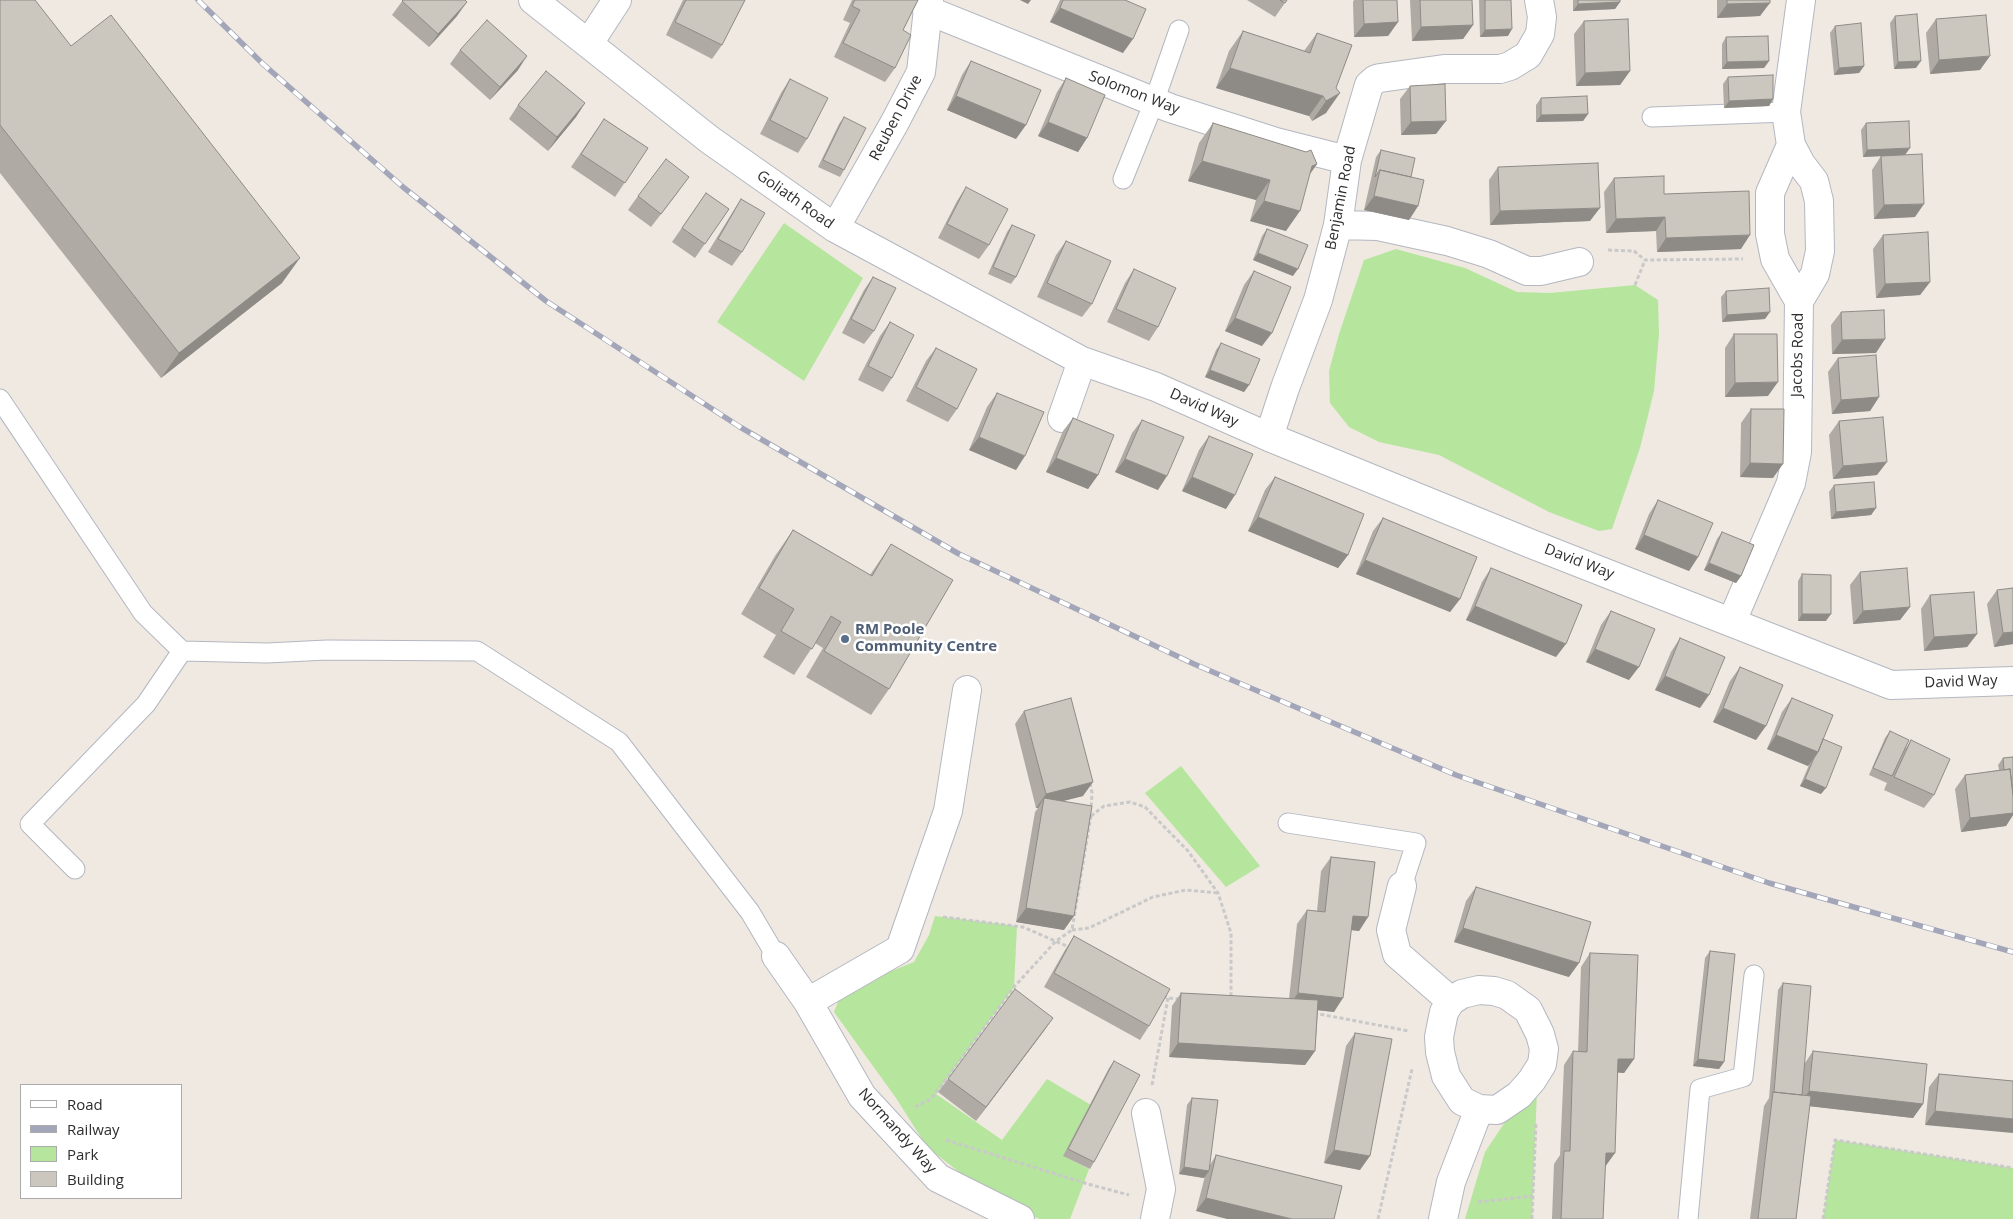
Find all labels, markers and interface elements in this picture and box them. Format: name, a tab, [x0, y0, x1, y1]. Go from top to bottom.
street label: Solomon Way	[1086, 67, 1182, 119]
street label: Reuben Drive	[866, 72, 926, 164]
street label: Benjamin Road	[1322, 144, 1360, 252]
street label: Goliath Road	[753, 167, 837, 233]
street label: Jacobs Road	[1788, 313, 1808, 397]
street label: David Way	[1167, 385, 1241, 431]
street label: David Way	[1542, 540, 1616, 584]
place label: RM Poole Community Centre	[855, 621, 997, 656]
marker: RM Poole Community Centre	[839, 633, 851, 645]
street label: David Way	[1924, 672, 1998, 692]
legend	[20, 1084, 182, 1199]
street label: Normandy Way	[854, 1085, 940, 1177]
text: Road	[67, 1094, 103, 1114]
text: Railway	[67, 1119, 120, 1139]
text: Park	[67, 1144, 98, 1164]
text: Building	[67, 1169, 124, 1189]

